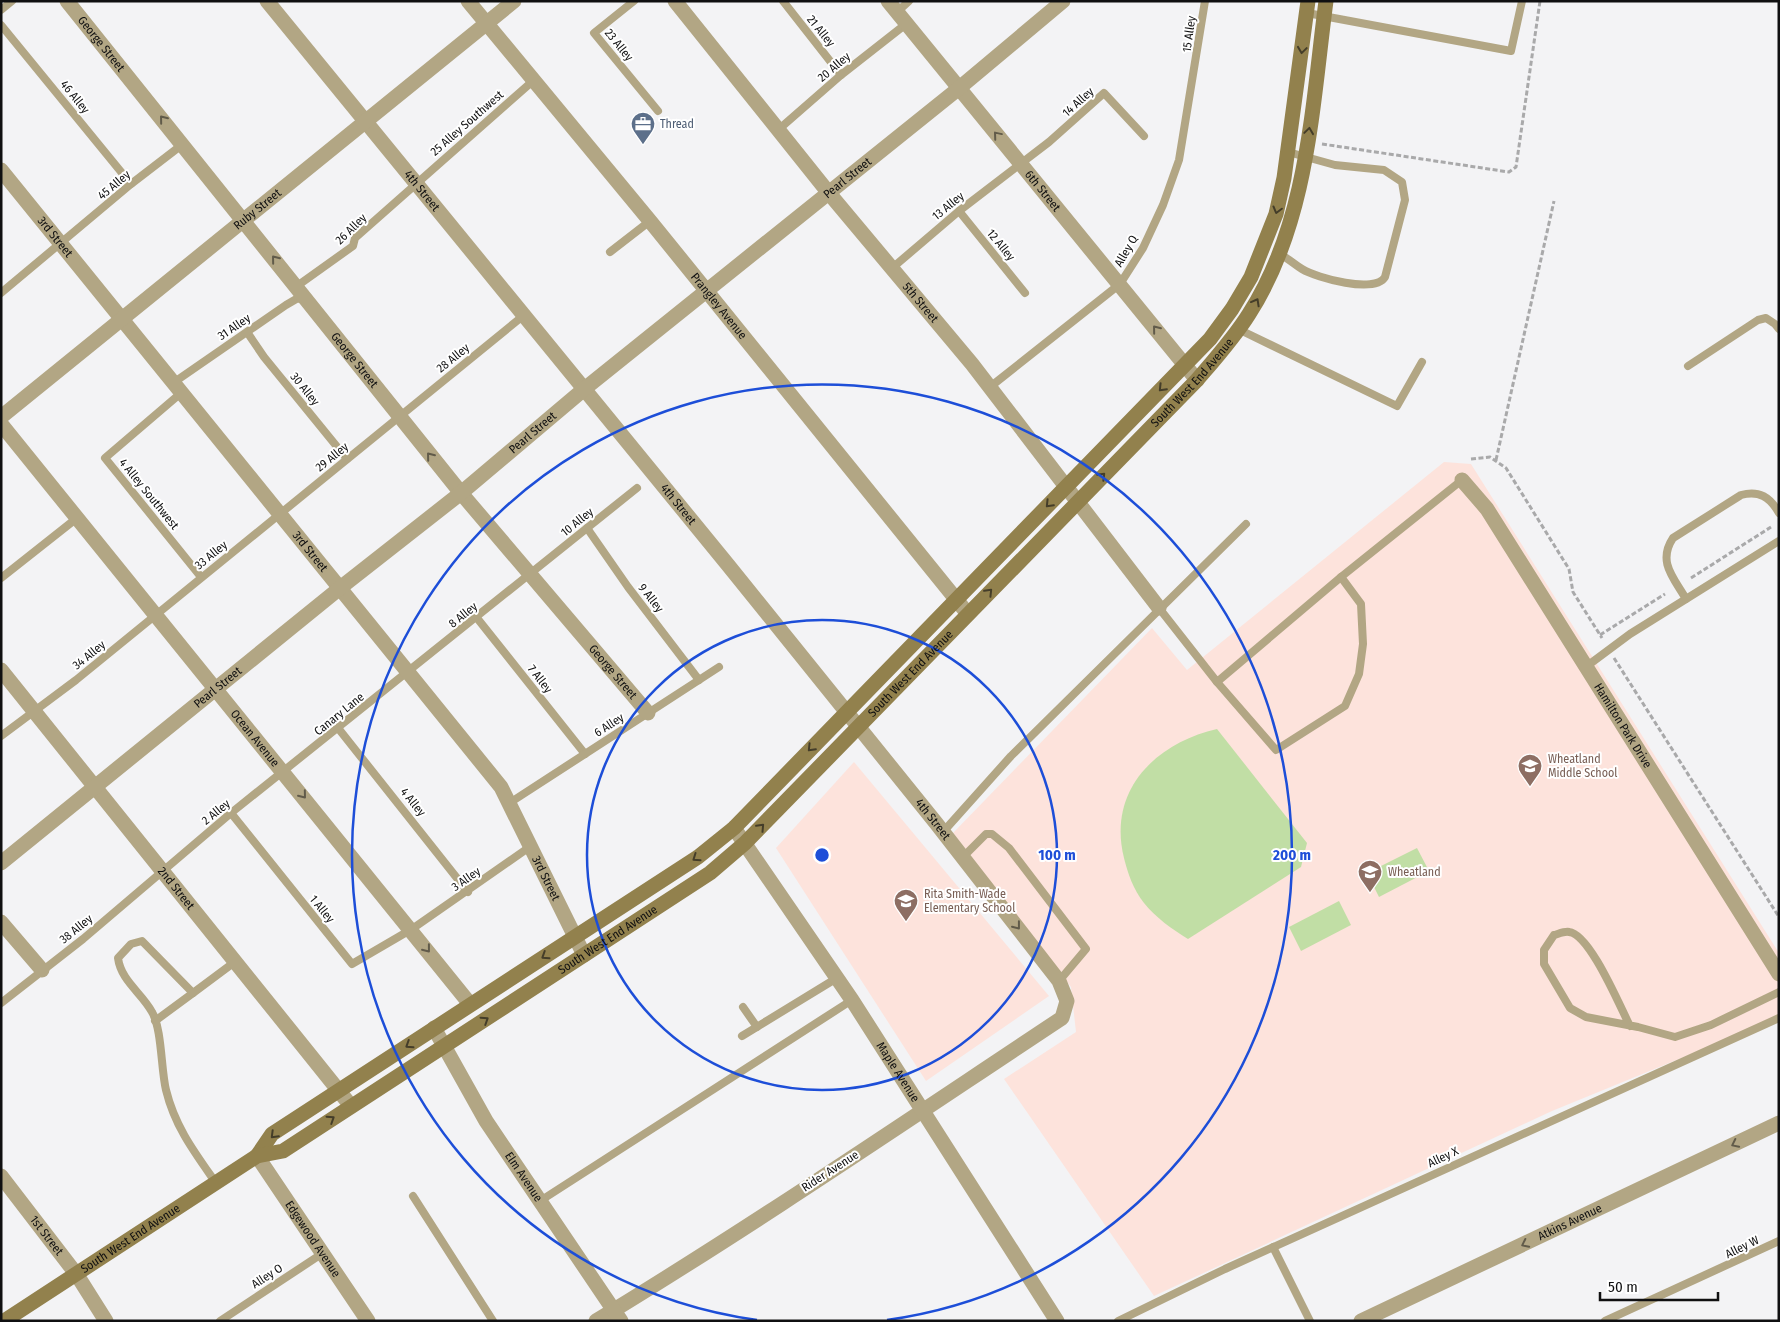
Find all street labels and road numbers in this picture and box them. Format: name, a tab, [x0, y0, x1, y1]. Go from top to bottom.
street label: 21 Alley	[804, 12, 838, 50]
street label: George Street	[75, 13, 128, 74]
street label: 15 Alley	[1180, 14, 1199, 53]
street label: 23 Alley	[602, 26, 637, 64]
street label: 20 Alley	[815, 49, 854, 85]
street label: 46 Alley	[57, 78, 93, 117]
street label: 14 Alley	[1060, 84, 1097, 120]
street label: 25 Alley Southwest	[428, 88, 506, 158]
street label: Pearl Street	[821, 154, 874, 201]
street label: 45 Alley	[95, 167, 133, 203]
street label: 4th Street	[401, 168, 443, 214]
street label: 6th Street	[1022, 168, 1064, 214]
street label: Ruby Street	[231, 186, 284, 233]
street label: 13 Alley	[929, 189, 967, 223]
street label: 26 Alley	[333, 210, 370, 247]
street label: 3rd Street	[35, 214, 76, 260]
street label: 12 Alley	[984, 226, 1018, 264]
street label: Alley Q	[1111, 232, 1141, 269]
street label: Prangley Avenue	[688, 270, 750, 342]
street label: 5th Street	[900, 280, 941, 326]
street label: 31 Alley	[215, 311, 254, 343]
street label: George Street	[328, 330, 381, 391]
street label: South West End Avenue	[1148, 335, 1236, 430]
street label: 28 Alley	[434, 340, 473, 375]
street label: 30 Alley	[288, 370, 323, 409]
street label: Pearl Street	[506, 409, 559, 456]
street label: 29 Alley	[313, 439, 352, 474]
street label: 4 Alley Southwest	[116, 456, 182, 532]
street label: 4th Street	[658, 481, 699, 528]
street label: 10 Alley	[558, 504, 597, 539]
street label: 3rd Street	[290, 528, 331, 575]
street label: 33 Alley	[192, 537, 230, 572]
street label: 9 Alley	[635, 581, 667, 616]
street label: 8 Alley	[446, 599, 481, 631]
street label: South West End Avenue	[865, 627, 956, 720]
street label: 34 Alley	[70, 637, 109, 672]
street label: George Street	[586, 642, 640, 702]
street label: 7 Alley	[525, 662, 556, 696]
street label: Pearl Street	[191, 664, 244, 711]
street label: Hamilton Park Drive	[1591, 681, 1655, 771]
street label: Canary Lane	[311, 690, 367, 738]
street label: Ocean Avenue	[228, 707, 282, 770]
street label: 6 Alley	[592, 710, 627, 740]
street label: 4 Alley	[397, 785, 429, 820]
street label: 2 Alley	[199, 796, 233, 827]
street label: 4th Street	[912, 796, 953, 843]
street label: 3rd Street	[529, 854, 563, 903]
street label: 2nd Street	[155, 864, 198, 912]
street label: 3 Alley	[449, 864, 484, 894]
street label: 1 Alley	[307, 892, 338, 926]
street label: South West End Avenue	[555, 902, 660, 977]
street label: 38 Alley	[57, 911, 96, 946]
street label: Maple Avenue	[874, 1039, 922, 1105]
street label: Alley X	[1425, 1144, 1461, 1170]
street label: Rider Avenue	[799, 1147, 861, 1195]
street label: Elm Avenue	[502, 1149, 545, 1204]
street label: Edgewood Avenue	[282, 1198, 344, 1280]
street label: South West End Avenue	[78, 1201, 183, 1276]
street label: Atkins Avenue	[1535, 1201, 1604, 1243]
street label: 1st Street	[27, 1213, 66, 1258]
street label: Alley W	[1723, 1233, 1761, 1261]
street label: Alley O	[249, 1261, 285, 1291]

